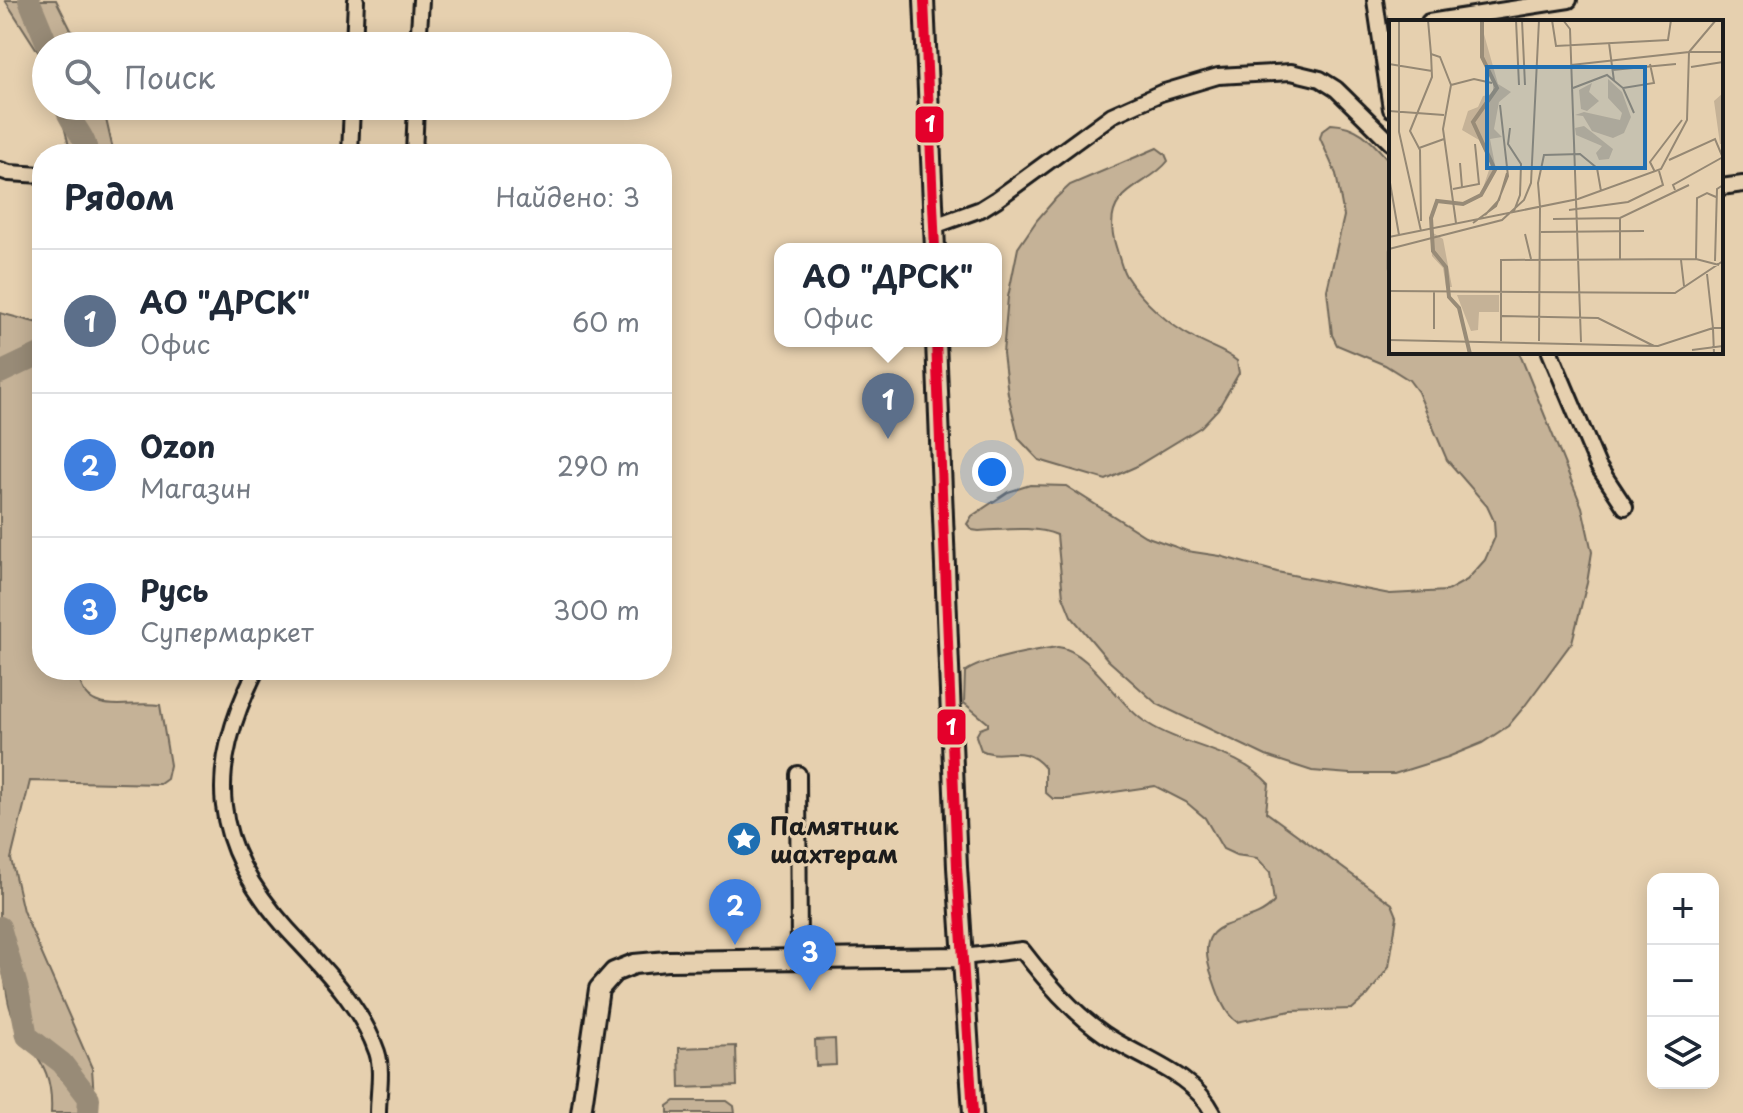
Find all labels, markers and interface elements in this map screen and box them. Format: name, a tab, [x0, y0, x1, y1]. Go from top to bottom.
inset map	[1389, 20, 1723, 354]
search box	[32, 32, 672, 120]
icon: search	[60, 54, 104, 98]
text: Поиск	[124, 54, 215, 99]
line badge: 1	[914, 105, 945, 144]
text: 1	[925, 106, 935, 139]
text: Рядом	[64, 170, 175, 222]
text: Найдено: 3	[496, 177, 640, 216]
popup	[774, 243, 1002, 347]
text: АО "ДРСК"	[803, 253, 973, 298]
text: АО "ДРСК"	[140, 279, 310, 324]
text: Офис	[803, 298, 873, 337]
text: 1	[84, 302, 96, 341]
text: 60 m	[572, 302, 640, 341]
text: Офис	[140, 324, 210, 363]
pin: 1	[862, 373, 914, 439]
text: Ozon	[140, 423, 215, 468]
text: 2	[81, 446, 99, 485]
text: 290 m	[557, 446, 640, 485]
your location	[972, 452, 1012, 492]
text: Магазин	[140, 468, 251, 507]
text: Русь	[140, 567, 208, 612]
text: 3	[81, 590, 99, 629]
text: 300 m	[553, 590, 640, 629]
text: Супермаркет	[140, 612, 314, 651]
line badge: 1	[936, 708, 967, 746]
text: 1	[946, 709, 956, 742]
place label: Памятник шахтерам	[770, 807, 899, 871]
place icon: Памятник шахтерам	[725, 820, 763, 858]
map controls	[1647, 873, 1719, 1089]
button: +	[1647, 873, 1719, 945]
pin: 2	[709, 879, 761, 945]
pin: 3	[784, 925, 836, 991]
button: −	[1647, 945, 1719, 1017]
button: layers	[1647, 1017, 1719, 1089]

